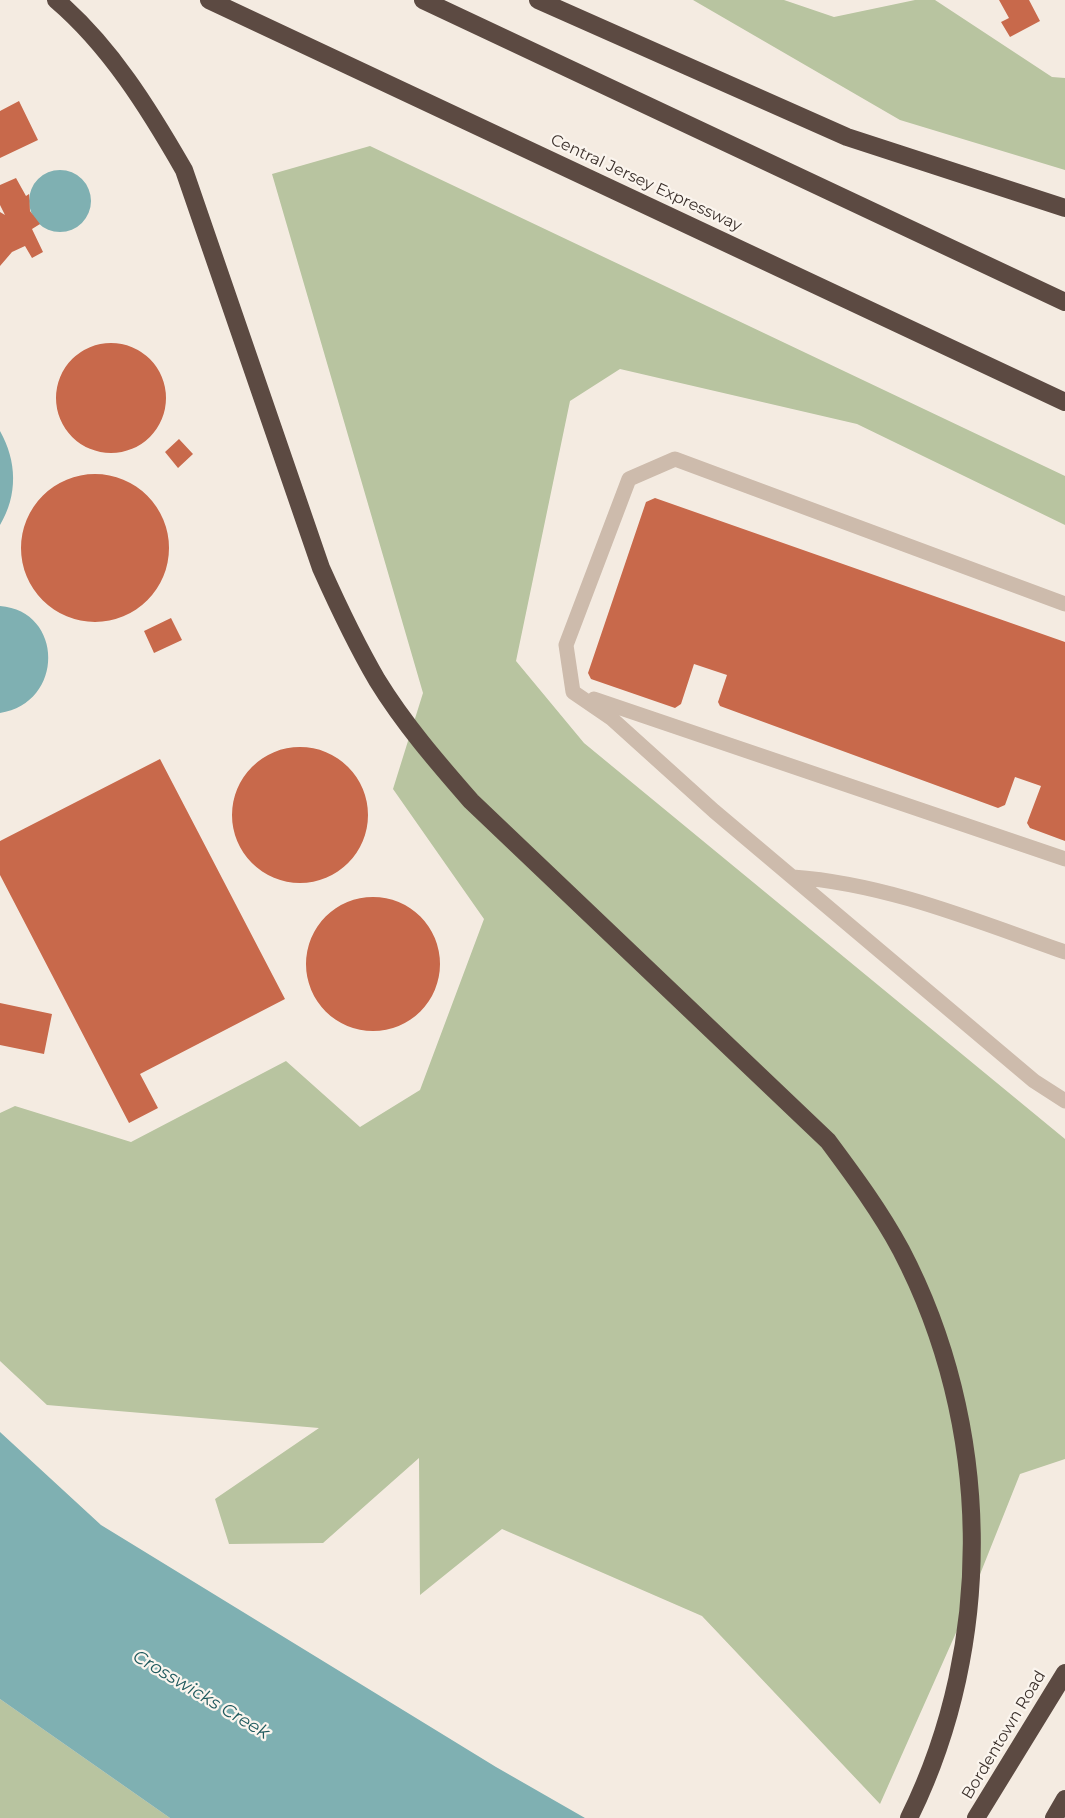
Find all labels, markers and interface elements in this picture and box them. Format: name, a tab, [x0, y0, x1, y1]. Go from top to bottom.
street label: Central Jersey Expressway	[547, 130, 745, 236]
water label: Crosswicks Creek	[129, 1646, 273, 1744]
street label: Bordentown Road	[958, 1667, 1050, 1803]

